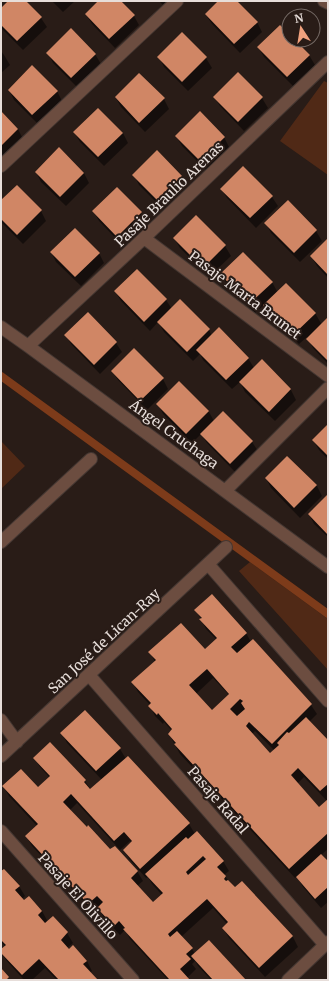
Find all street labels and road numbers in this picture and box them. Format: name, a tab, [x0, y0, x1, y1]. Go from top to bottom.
street label: Pasaje Braulio Arenas	[111, 137, 227, 251]
street label: Pasaje Marta Brunet	[185, 247, 305, 343]
street label: Ángel Cruchaga	[125, 395, 223, 473]
street label: San José de Lican-Ray	[44, 584, 164, 698]
street label: Pasaje Radal	[184, 763, 253, 838]
street label: Pasaje El Olivillo	[34, 849, 122, 943]

